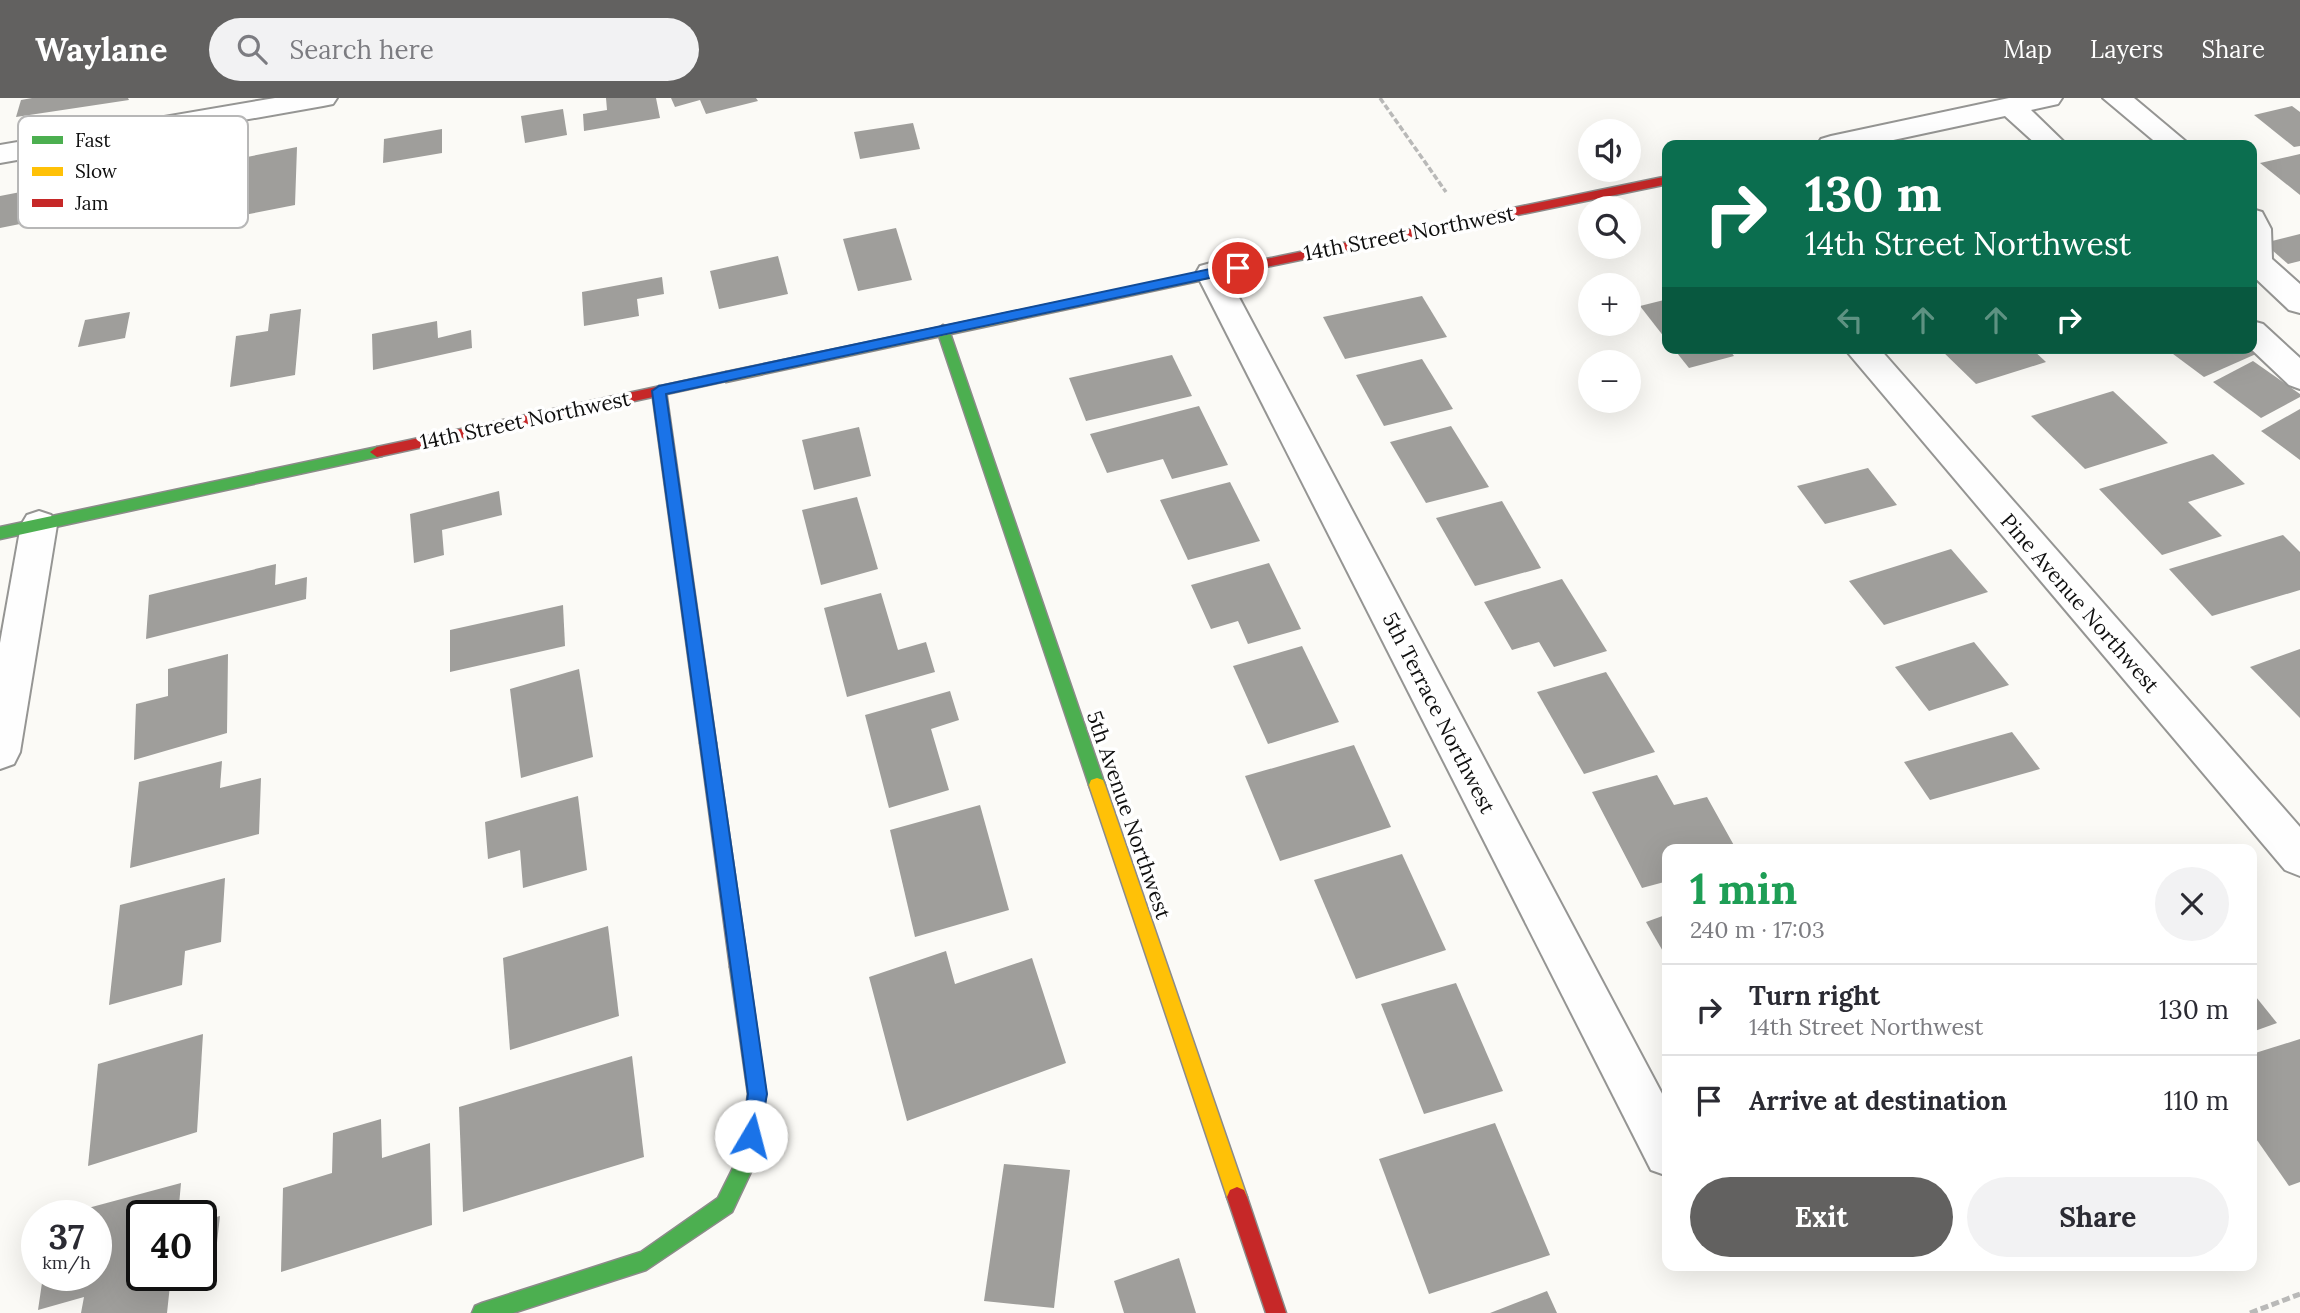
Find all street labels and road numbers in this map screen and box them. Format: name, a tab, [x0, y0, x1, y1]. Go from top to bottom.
street label: 14th Street Northwest	[1301, 199, 1517, 267]
street label: 14th Street Northwest	[418, 384, 633, 455]
street label: Pine Avenue Northwest	[1995, 508, 2166, 699]
street label: 5th Terrace Northwest	[1377, 608, 1502, 819]
street label: 5th Avenue Northwest	[1081, 707, 1178, 923]

